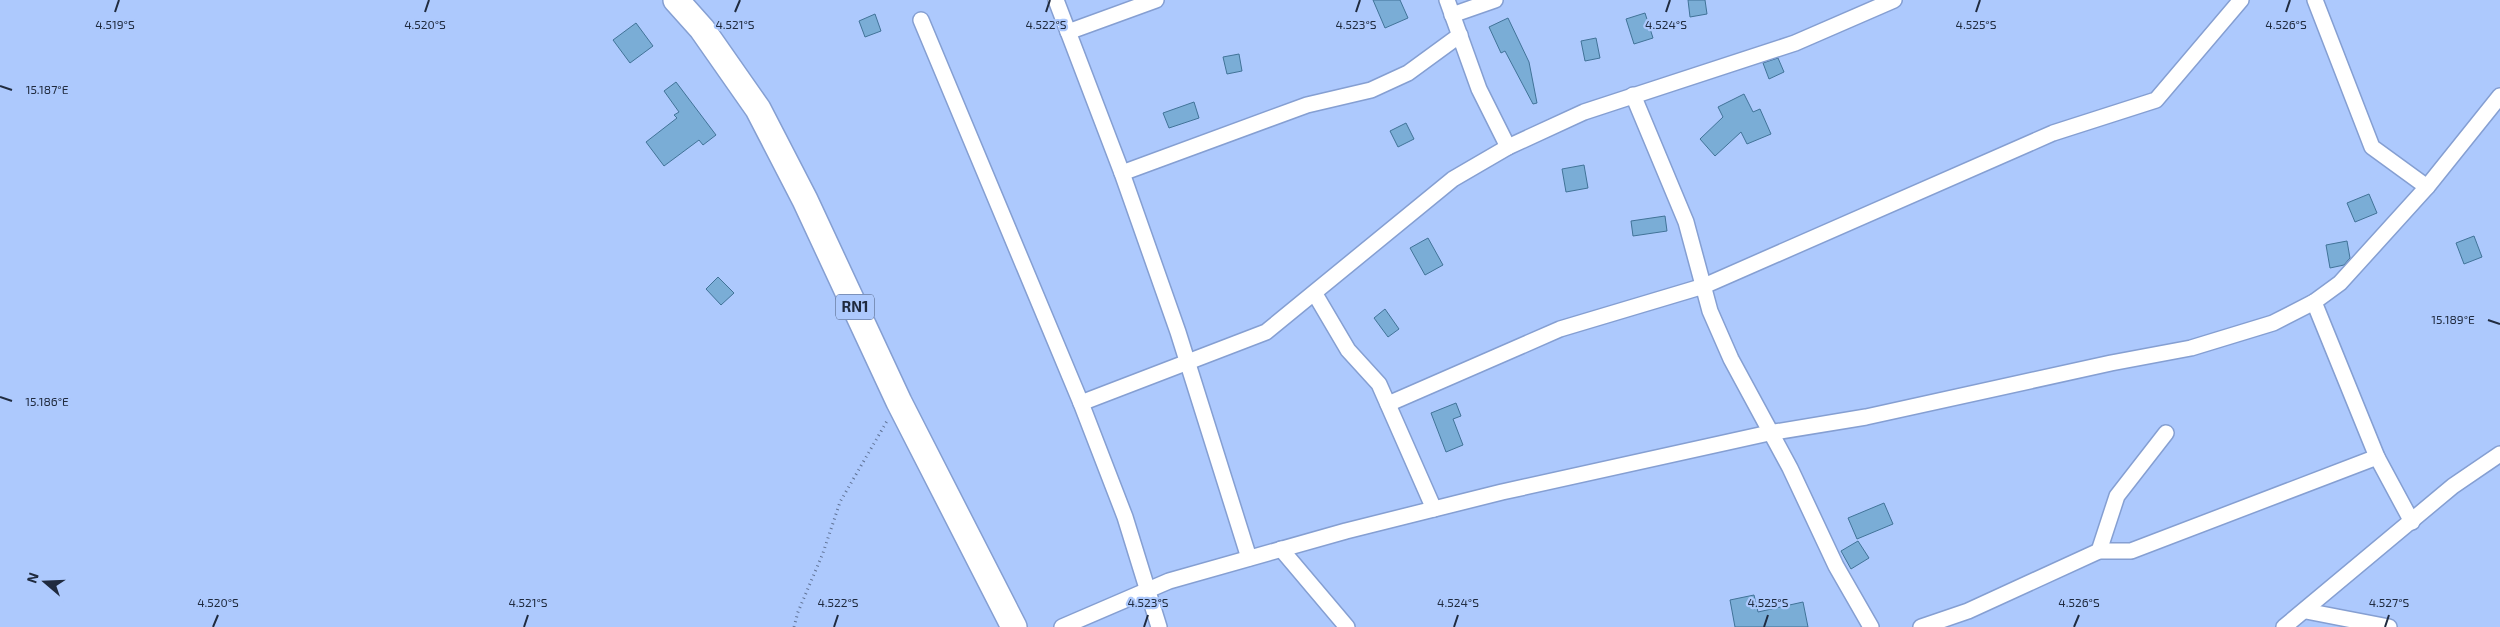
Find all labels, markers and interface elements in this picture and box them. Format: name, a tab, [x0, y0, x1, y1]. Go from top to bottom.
text: 4.519°S	[95, 17, 135, 31]
text: 4.520°S	[404, 17, 446, 31]
text: 4.521°S	[715, 17, 755, 31]
text: 4.522°S	[1025, 17, 1067, 31]
text: 4.523°S	[1335, 17, 1377, 31]
text: 4.524°S	[1645, 17, 1687, 31]
text: 4.525°S	[1956, 17, 1997, 31]
text: 4.526°S	[2265, 17, 2307, 31]
text: 15.187°E	[26, 82, 69, 96]
road number: RN1	[836, 294, 874, 320]
text: 15.189°E	[2431, 312, 2475, 326]
text: 15.186°E	[25, 394, 69, 408]
north arrow	[20, 557, 70, 607]
text: N	[23, 570, 42, 585]
text: 4.520°S	[197, 595, 239, 609]
text: 4.521°S	[508, 595, 548, 609]
text: 4.522°S	[817, 595, 859, 609]
text: 4.523°S	[1127, 595, 1169, 609]
text: 4.524°S	[1437, 595, 1479, 609]
text: 4.525°S	[1748, 595, 1789, 609]
text: 4.526°S	[2058, 595, 2100, 609]
text: 4.527°S	[2369, 595, 2410, 609]

